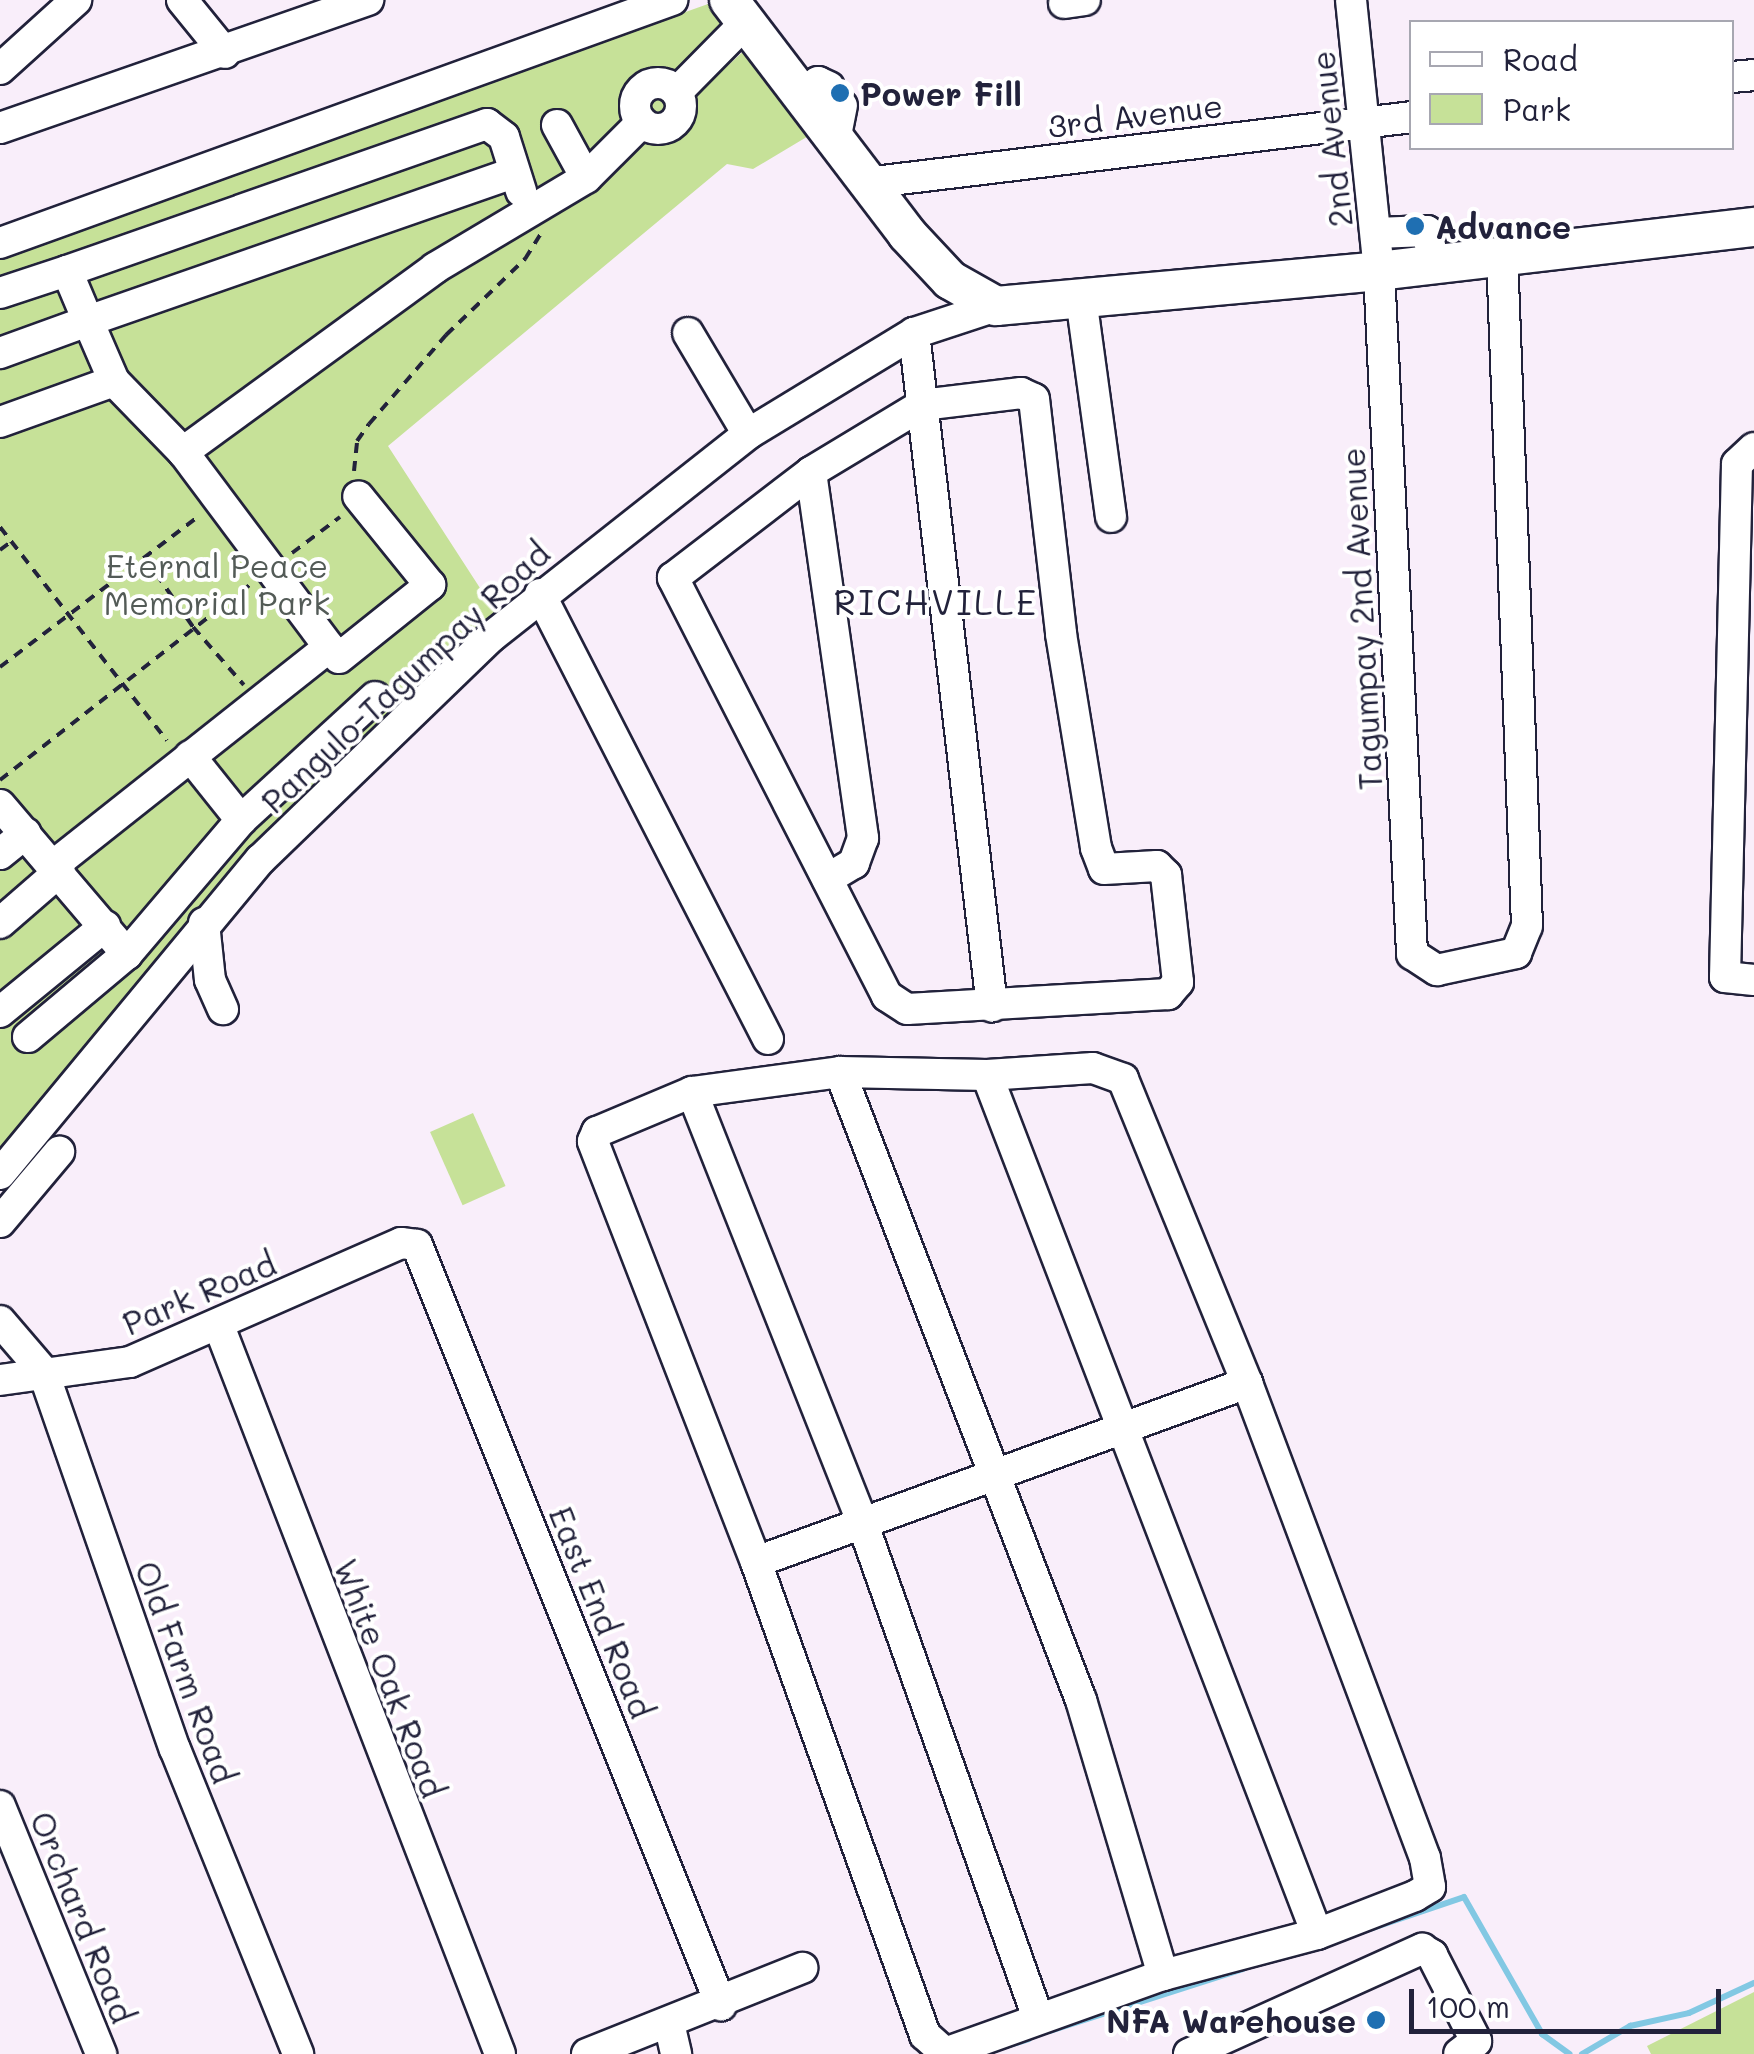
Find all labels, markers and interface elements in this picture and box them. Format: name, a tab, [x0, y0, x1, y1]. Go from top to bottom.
legend	[1409, 20, 1734, 150]
text: Road	[1503, 39, 1578, 79]
street label: 2nd Avenue	[1303, 49, 1359, 229]
place label: Power Fill	[860, 74, 1022, 112]
marker: Power Fill	[829, 82, 851, 104]
street label: 3rd Avenue	[1045, 85, 1225, 145]
text: Park	[1503, 89, 1571, 129]
place label: Advance	[1435, 207, 1571, 245]
marker: Advance	[1404, 215, 1426, 237]
street label: Tagumpay 2nd Avenue	[1333, 447, 1389, 791]
street label: Pangulo-Tagumpay Road	[253, 534, 557, 820]
park label: Eternal Peace Memorial Park	[104, 547, 330, 622]
district label: RICHVILLE	[834, 580, 1038, 622]
street label: Park Road	[117, 1244, 281, 1342]
street label: East End Road	[542, 1501, 662, 1723]
street label: White Oak Road	[327, 1553, 453, 1803]
street label: Old Farm Road	[128, 1556, 244, 1788]
street label: Orchard Road	[23, 1806, 143, 2028]
scale bar	[1414, 1969, 1726, 2031]
text: 100 m	[1426, 1986, 1510, 2026]
place label: NFA Warehouse	[1106, 2001, 1356, 2039]
marker: NFA Warehouse	[1365, 2009, 1387, 2031]

